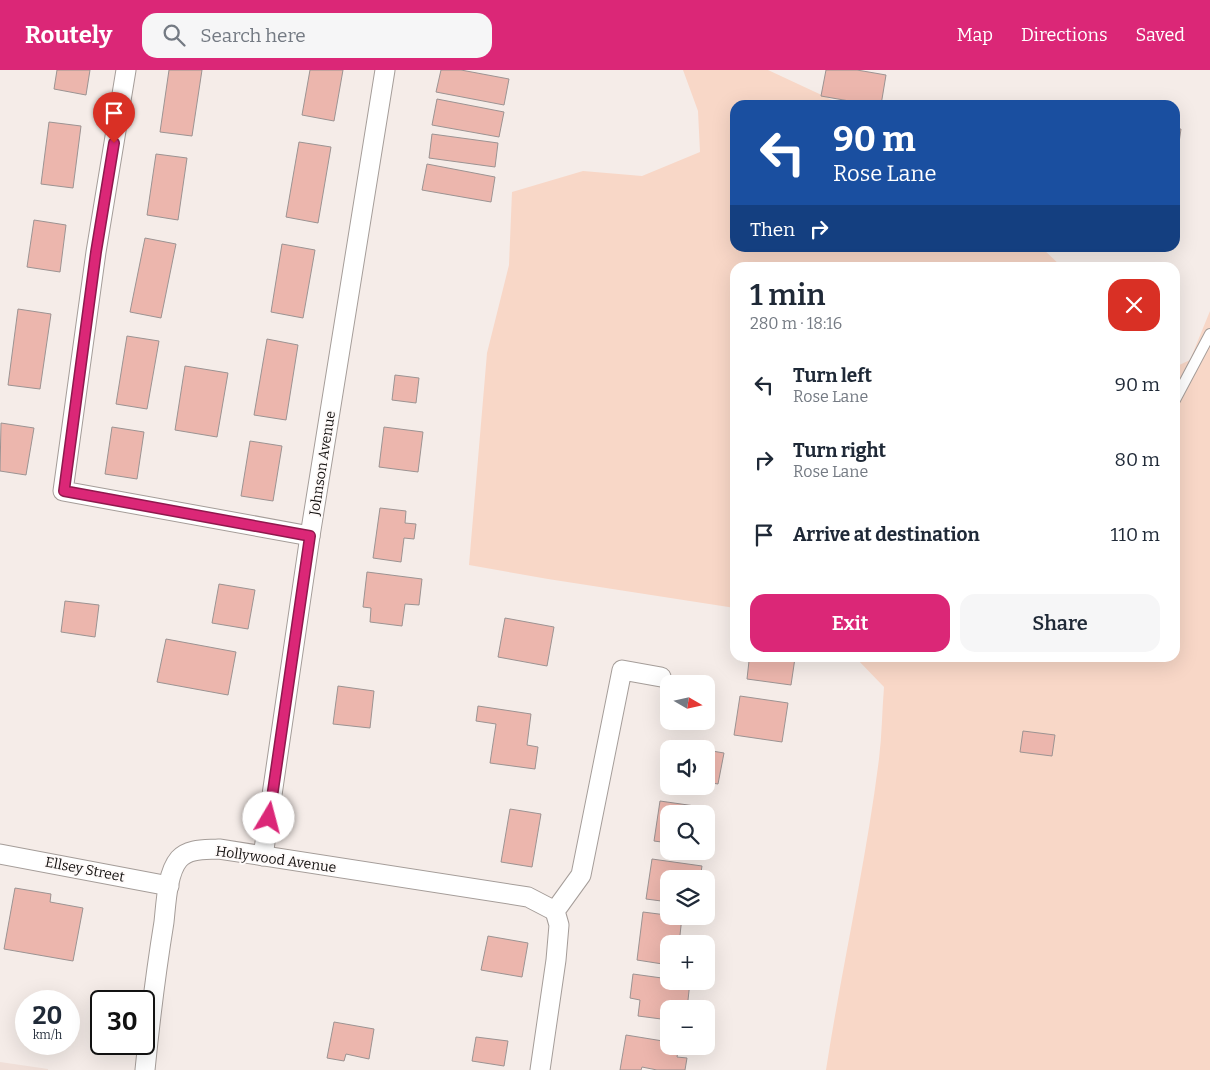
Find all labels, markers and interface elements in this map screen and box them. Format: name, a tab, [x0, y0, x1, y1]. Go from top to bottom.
search box	[142, 13, 492, 58]
text: Routely	[25, 21, 112, 49]
icon: search	[160, 21, 188, 49]
text: Search here	[200, 24, 306, 47]
text: Map	[957, 24, 993, 46]
text: Directions	[1021, 24, 1108, 46]
text: Saved	[1136, 24, 1185, 46]
pin	[93, 92, 135, 143]
icon: arrive	[100, 99, 128, 127]
text: 90 m	[833, 118, 916, 160]
icon: left	[750, 120, 815, 185]
text: Rose Lane	[833, 160, 936, 187]
icon: right	[805, 215, 833, 243]
text: Then	[750, 218, 795, 241]
text: 1 min	[750, 277, 825, 313]
button: close	[1108, 279, 1160, 331]
text: 280 m · 18:16	[750, 314, 842, 333]
text: Turn left	[793, 364, 872, 387]
icon: left	[750, 371, 778, 399]
text: 90 m	[1115, 373, 1160, 396]
text: Rose Lane	[793, 387, 868, 406]
street label: Johnson Avenue	[306, 410, 339, 518]
text: Turn right	[793, 439, 886, 462]
icon: right	[750, 446, 778, 474]
text: 80 m	[1114, 448, 1160, 471]
text: Rose Lane	[793, 462, 868, 481]
icon: arrive	[750, 521, 778, 549]
text: Arrive at destination	[793, 523, 980, 546]
text: 110 m	[1110, 523, 1160, 546]
button: Exit	[750, 594, 950, 652]
button: Share	[960, 594, 1160, 652]
north arrow	[660, 675, 715, 730]
map controls	[660, 675, 715, 1055]
button: sound	[660, 740, 715, 795]
position arrow	[242, 791, 294, 843]
button: search	[660, 805, 715, 860]
street label: Hollywood Avenue	[214, 843, 337, 876]
street label: Ellsey Street	[44, 853, 126, 886]
button: layers	[660, 870, 715, 925]
button: +	[660, 935, 715, 990]
speed limit sign: 30	[90, 990, 155, 1055]
button: −	[660, 1000, 715, 1055]
text: 20	[33, 1001, 62, 1031]
text: km/h	[33, 1028, 62, 1042]

